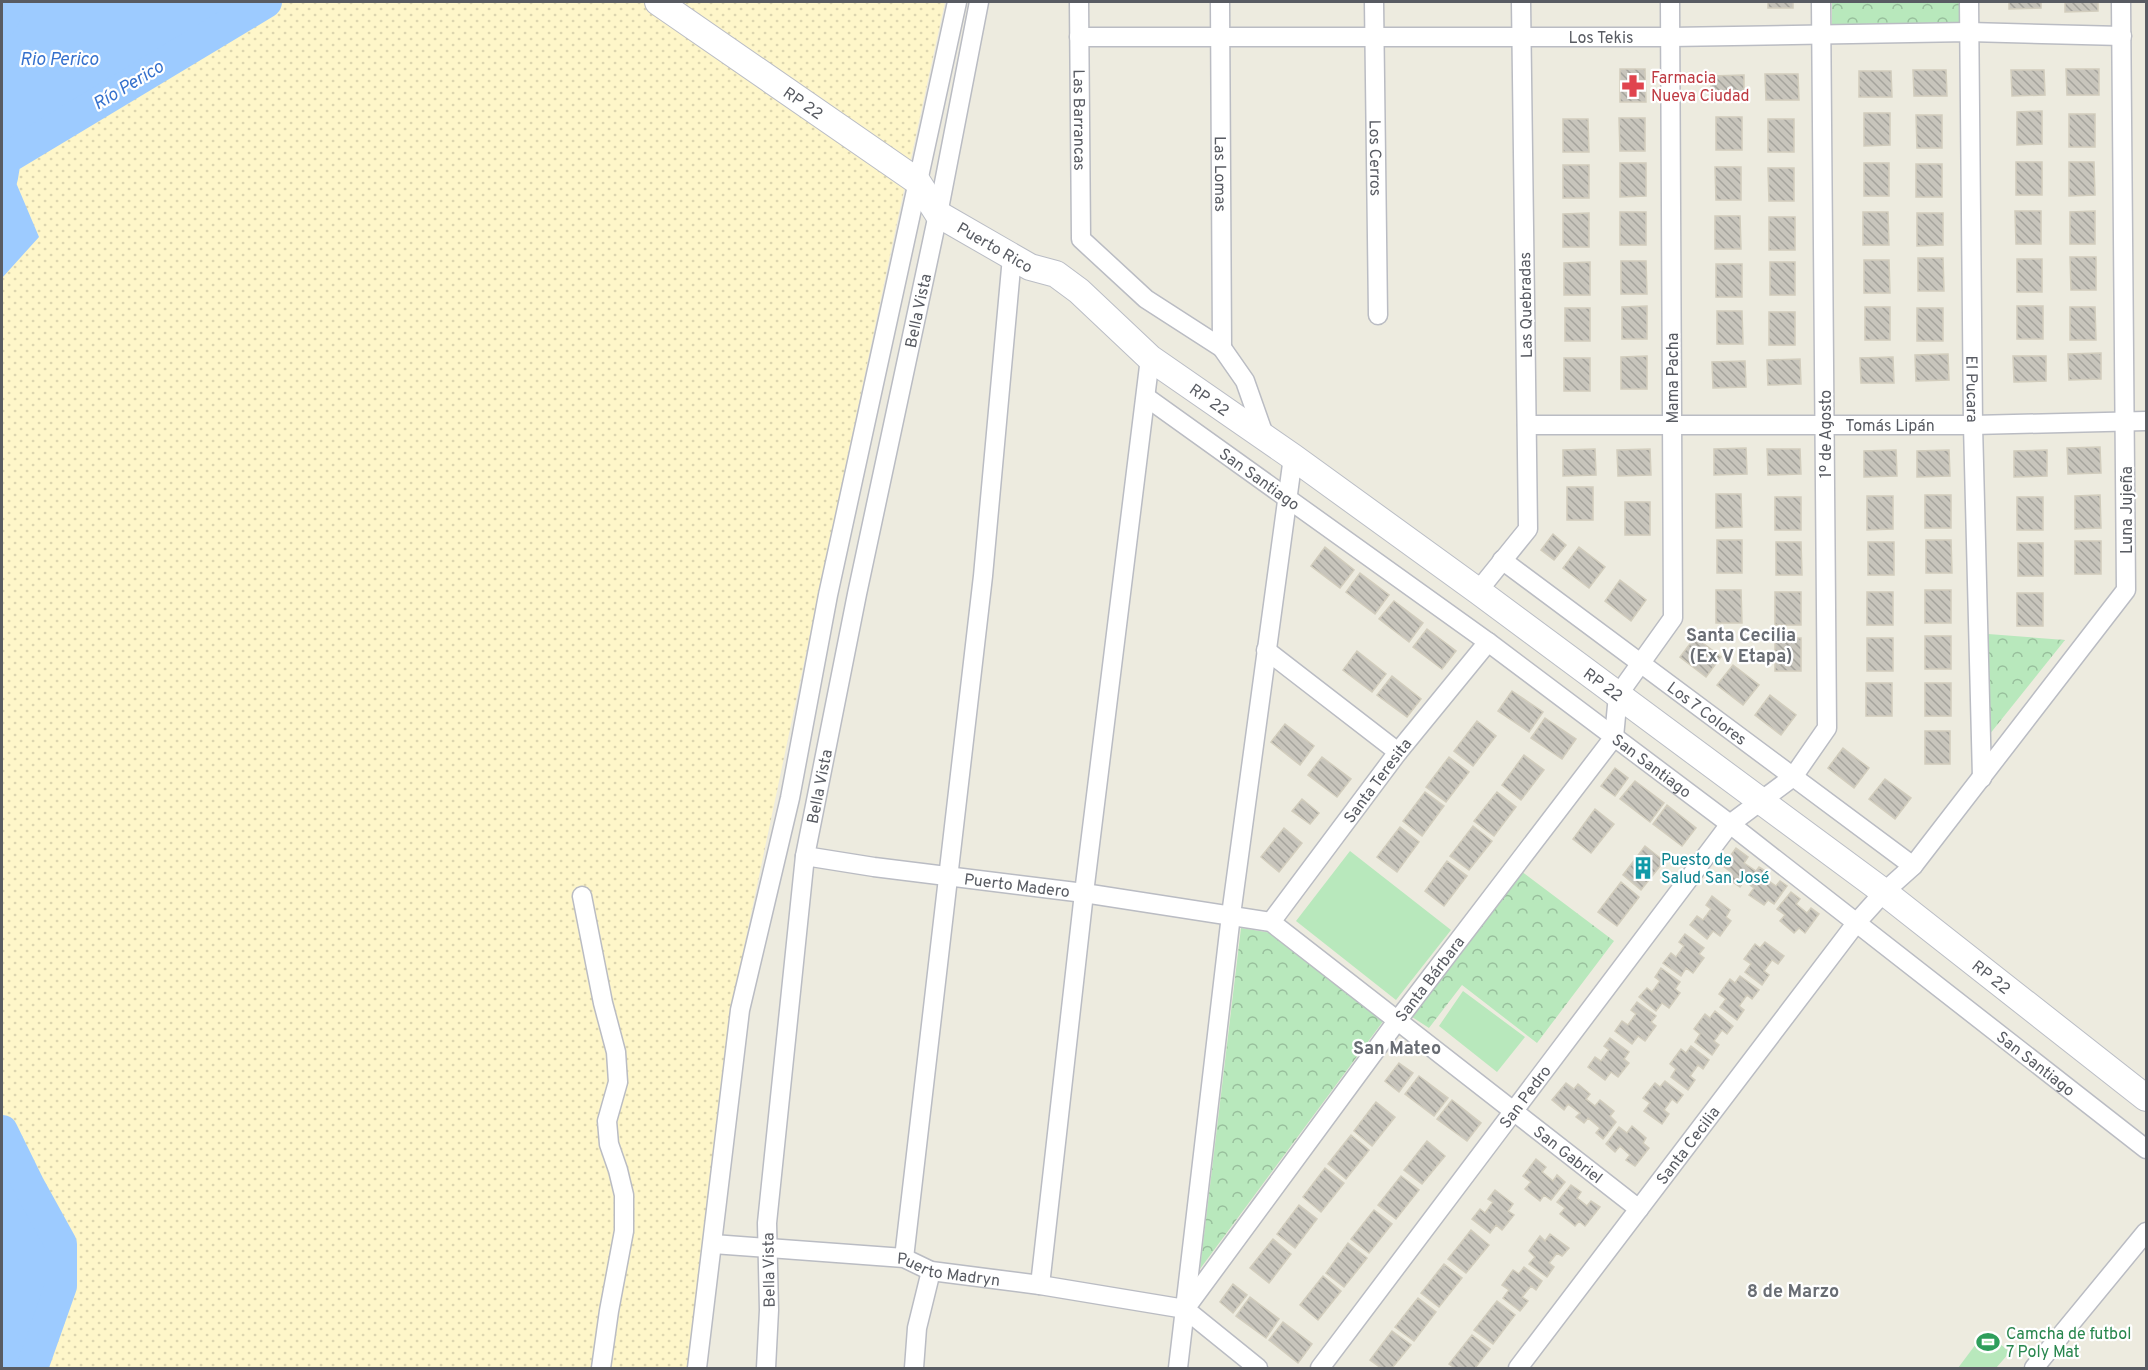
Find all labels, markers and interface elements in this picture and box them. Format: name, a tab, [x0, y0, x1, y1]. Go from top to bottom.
street label: Los Tekis	[1569, 29, 1633, 49]
water label: Rio Perico	[20, 49, 99, 72]
water label: Río Perico	[89, 56, 169, 116]
street label: Las Barrancas	[1068, 69, 1088, 171]
place label: Farmacia Nueva Ciudad	[1651, 69, 1750, 107]
pharmacy icon: Farmacia Nueva Ciudad	[1620, 73, 1646, 99]
street label: RP 22	[779, 84, 826, 125]
street label: Los Cerros	[1364, 120, 1384, 196]
street label: Las Lomas	[1209, 136, 1229, 212]
street label: Puerto Rico	[953, 219, 1036, 278]
street label: Las Quebradas	[1516, 252, 1538, 358]
street label: Bella Vista	[902, 272, 937, 350]
street label: Mama Pacha	[1664, 333, 1684, 423]
street label: El Pucara	[1960, 355, 1981, 423]
street label: RP 22	[1185, 380, 1232, 422]
street label: 1º de Agosto	[1817, 390, 1837, 478]
street label: Tomás Lipán	[1845, 417, 1935, 437]
street label: San Santiago	[1214, 445, 1303, 516]
street label: Luna Jujeña	[2118, 466, 2138, 554]
district label: Santa Cecilia (Ex V Etapa)	[1686, 625, 1796, 669]
street label: RP 22	[1579, 665, 1626, 707]
street label: Los 7 Colores	[1662, 678, 1750, 751]
street label: San Santiago	[1607, 731, 1695, 803]
street label: Santa Teresita	[1340, 735, 1417, 828]
street label: Bella Vista	[804, 748, 838, 826]
place label: Puesto de Salud San José	[1661, 851, 1769, 889]
building icon: Puesto de Salud San José	[1630, 855, 1656, 881]
street label: Puerto Madero	[963, 870, 1071, 903]
street label: Santa Bárbara	[1392, 933, 1470, 1027]
street label: RP 22	[1967, 957, 2014, 1000]
street label: San Santiago	[1992, 1028, 2078, 1102]
district label: San Mateo	[1353, 1038, 1441, 1061]
street label: San Pedro	[1496, 1062, 1556, 1133]
street label: Santa Cecilia	[1653, 1103, 1725, 1189]
street label: San Gabriel	[1529, 1122, 1606, 1189]
street label: Bella Vista	[759, 1232, 781, 1308]
street label: Puerto Madryn	[896, 1250, 1001, 1292]
district label: 8 de Marzo	[1747, 1281, 1839, 1304]
place label: Camcha de futbol 7 Poly Mat	[2006, 1325, 2131, 1363]
sports icon: Camcha de futbol 7 Poly Mat	[1975, 1329, 2001, 1355]

